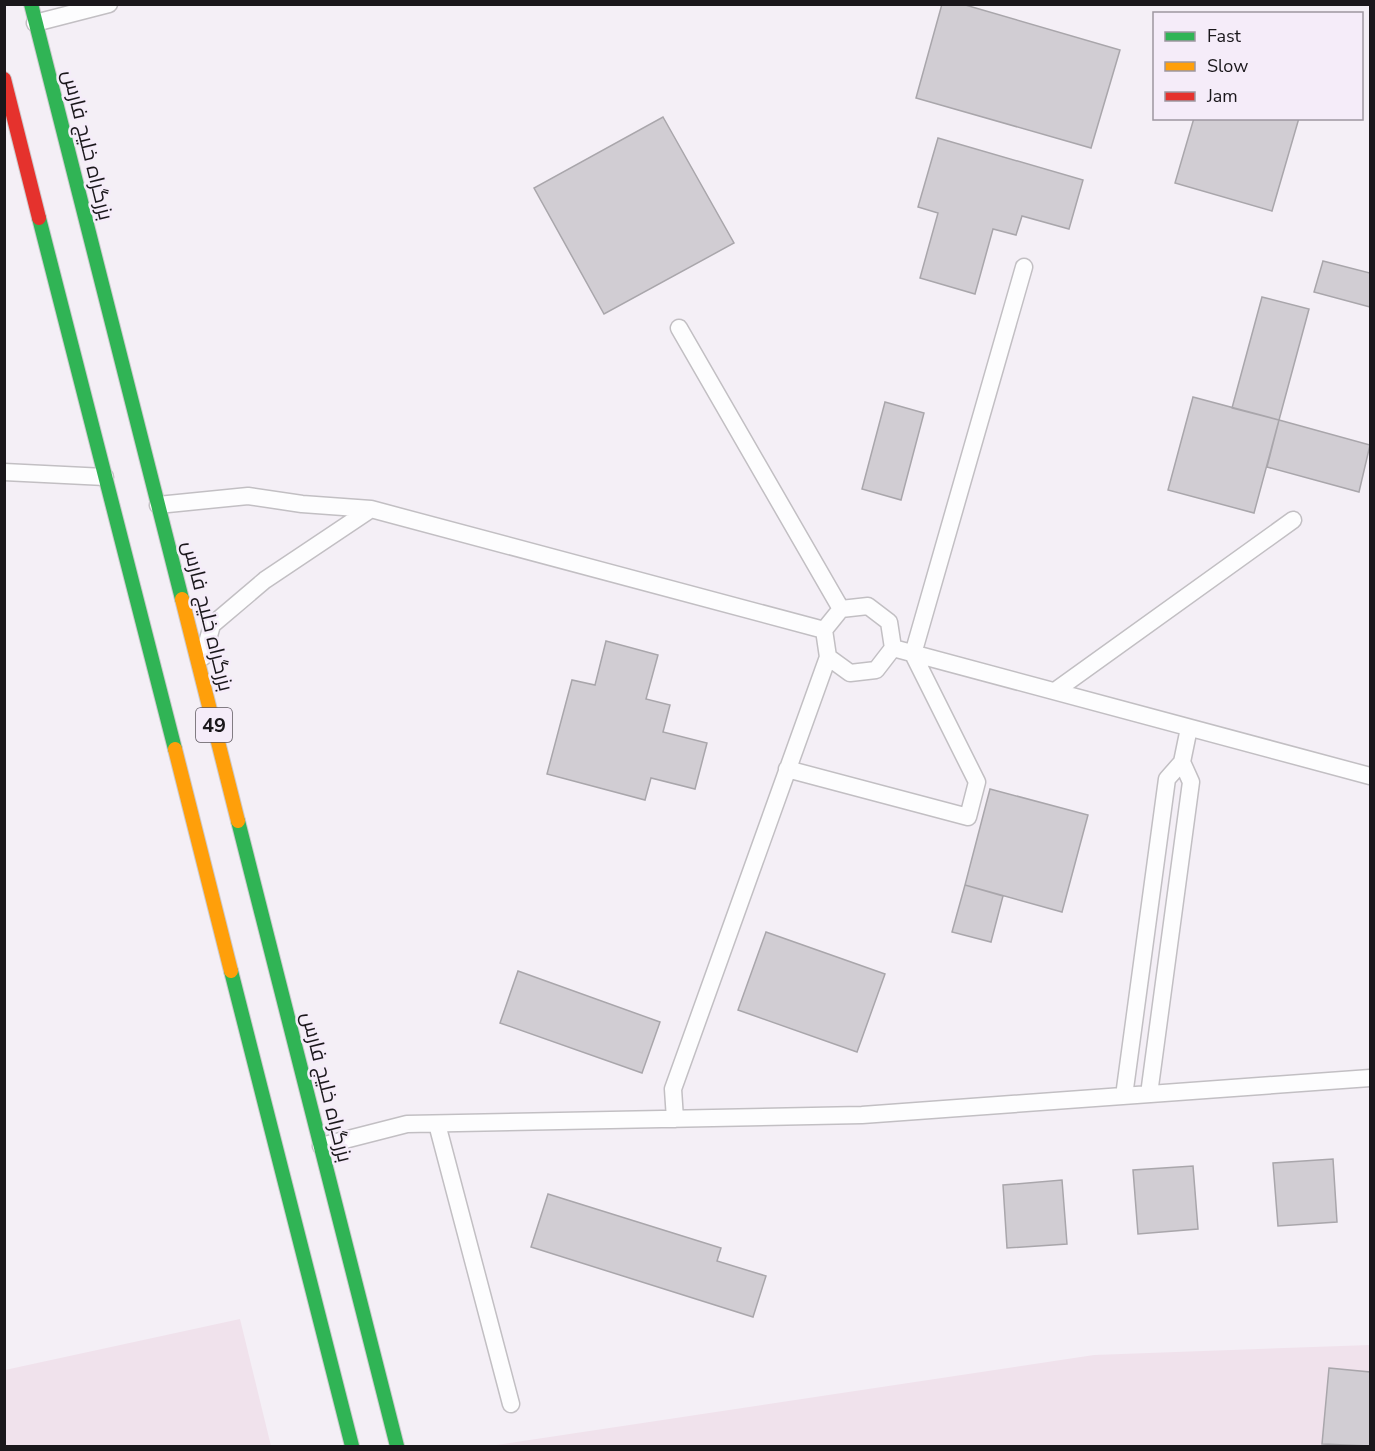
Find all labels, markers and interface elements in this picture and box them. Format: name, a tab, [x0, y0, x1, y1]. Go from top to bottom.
legend	[1153, 12, 1363, 120]
text: Fast	[1207, 24, 1242, 48]
text: Slow	[1207, 54, 1248, 78]
street label: بزرگراه خلیج فارس	[56, 67, 120, 223]
text: Jam	[1206, 84, 1238, 108]
street label: بزرگراه خلیج فارس	[176, 538, 240, 694]
road number: 49	[196, 708, 232, 742]
street label: بزرگراه خلیج فارس	[295, 1009, 359, 1165]

